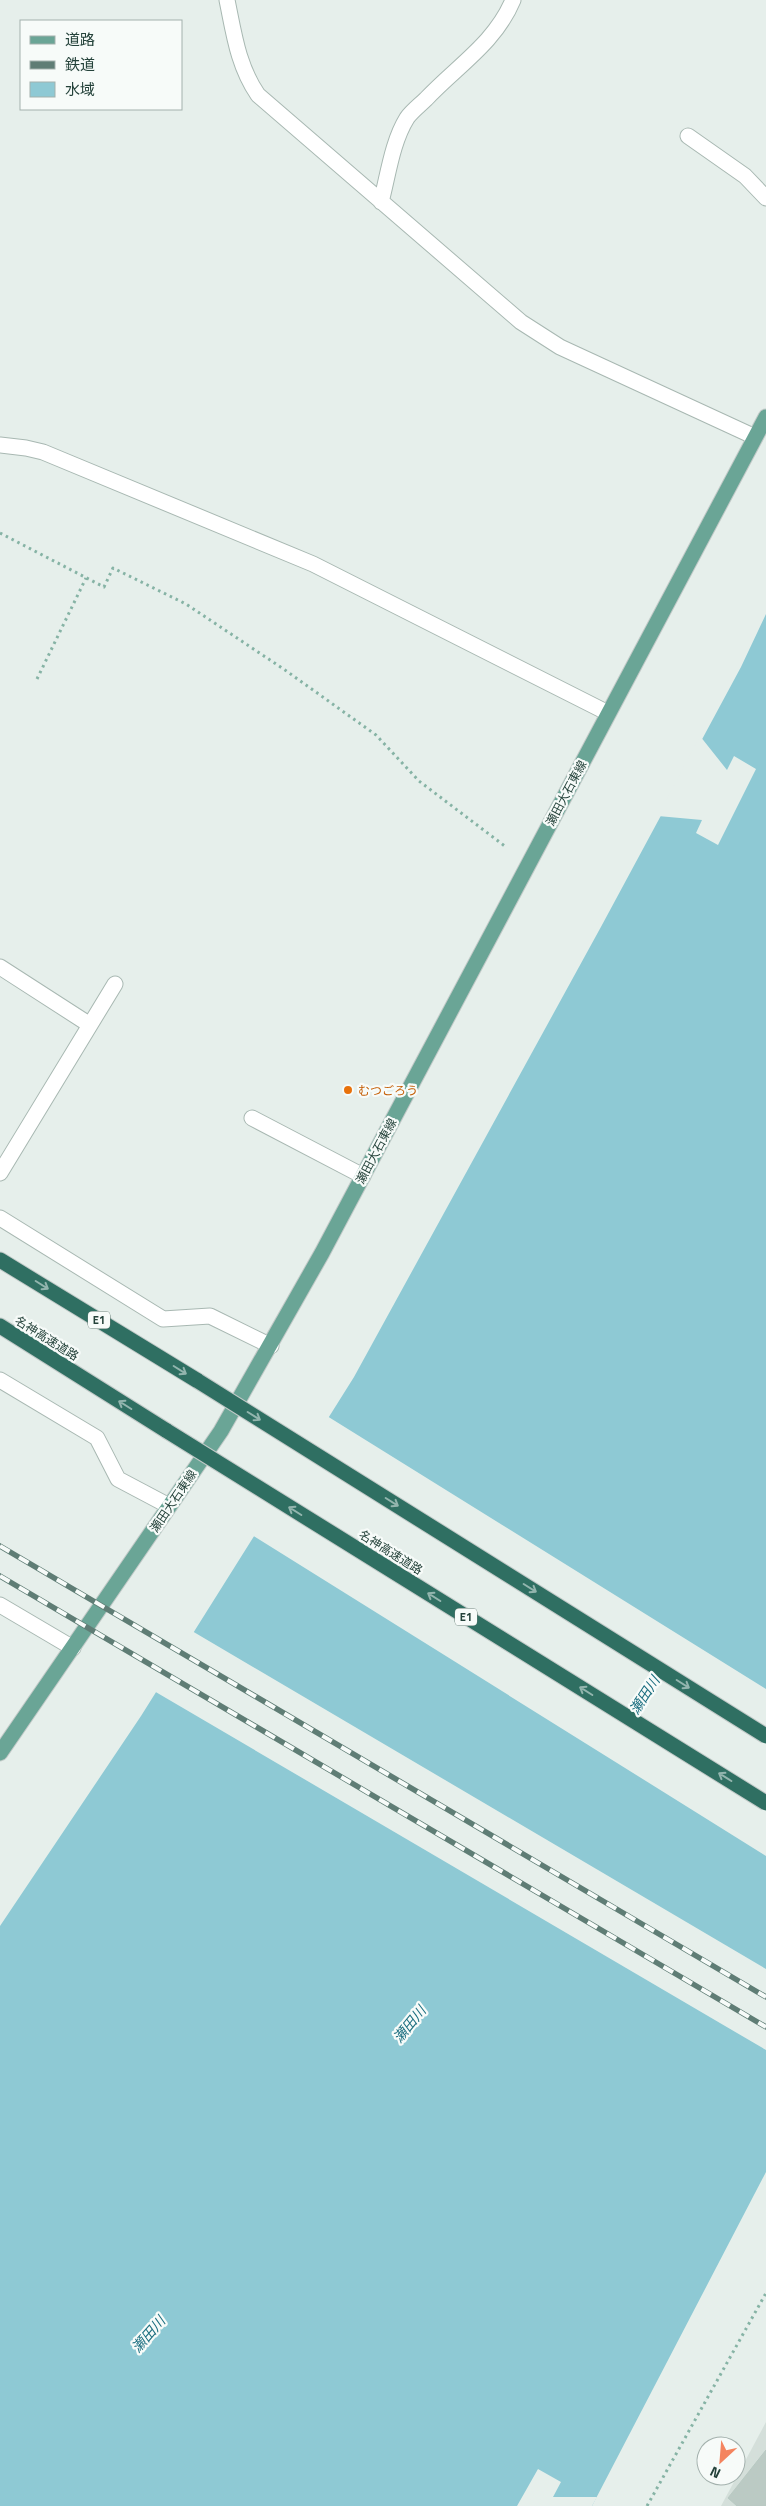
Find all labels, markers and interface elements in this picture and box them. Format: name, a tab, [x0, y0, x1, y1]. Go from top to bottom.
legend	[20, 20, 182, 110]
text: 道路	[65, 28, 95, 51]
text: 鉄道	[65, 53, 95, 76]
text: 水域	[65, 78, 95, 101]
street label: 瀬田大石東線	[541, 757, 591, 829]
place label: むつごろう	[358, 1081, 418, 1100]
marker: むつごろう	[342, 1084, 354, 1096]
street label: 瀬田大石東線	[351, 1115, 401, 1187]
one-way arrow	[34, 1280, 48, 1290]
street label: 名神高速道路	[11, 1311, 83, 1365]
road number: E1	[88, 1312, 110, 1328]
one-way arrow	[173, 1365, 187, 1376]
one-way arrow	[119, 1400, 133, 1410]
one-way arrow	[247, 1412, 261, 1422]
street label: 瀬田大石東線	[145, 1466, 201, 1536]
one-way arrow	[385, 1497, 399, 1508]
one-way arrow	[289, 1505, 303, 1515]
street label: 名神高速道路	[355, 1525, 427, 1579]
one-way arrow	[523, 1583, 537, 1594]
one-way arrow	[427, 1591, 441, 1601]
road number: E1	[455, 1608, 477, 1625]
water label: 瀬田川	[624, 1670, 665, 1718]
one-way arrow	[675, 1679, 689, 1689]
one-way arrow	[580, 1686, 594, 1696]
one-way arrow	[718, 1772, 732, 1782]
water label: 瀬田川	[388, 2000, 432, 2047]
water label: 瀬田川	[126, 2310, 171, 2357]
north arrow	[696, 2436, 746, 2486]
text: N	[706, 2462, 724, 2485]

